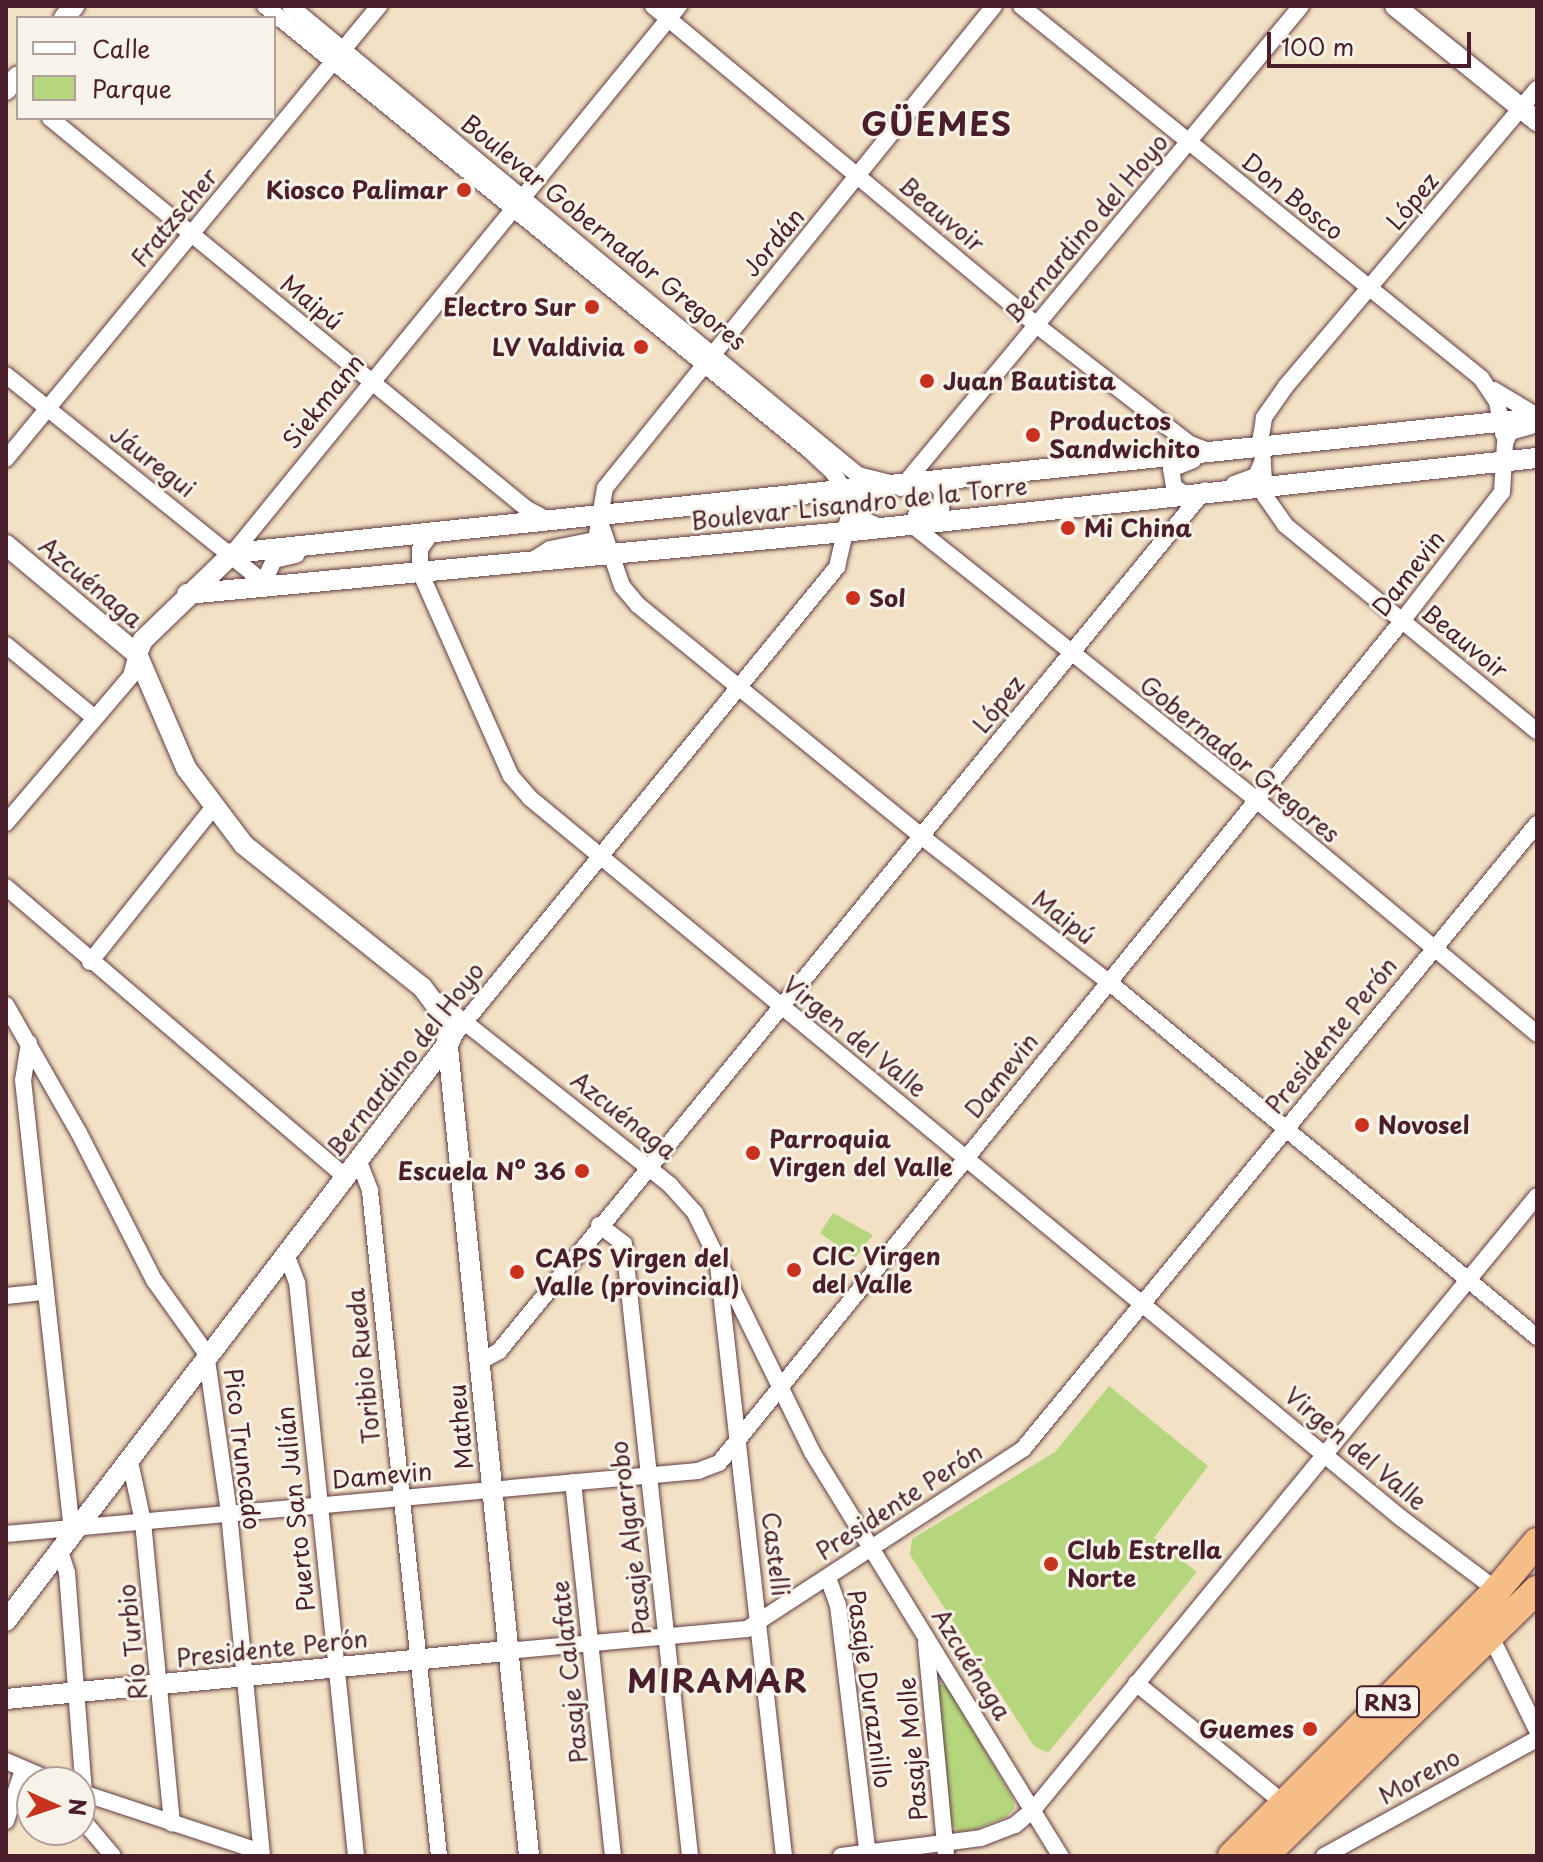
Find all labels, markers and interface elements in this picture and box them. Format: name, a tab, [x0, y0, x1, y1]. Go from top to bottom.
legend	[16, 16, 276, 120]
scale bar	[1271, 16, 1475, 66]
text: 100 m	[1281, 28, 1354, 64]
text: Calle	[92, 30, 150, 66]
text: Parque	[92, 70, 172, 106]
district label: GÜEMES	[860, 104, 1014, 142]
street label: Boulevar Gobernador Gregores	[456, 109, 752, 355]
street label: Bernardino del Hoyo	[998, 127, 1174, 329]
street label: Don Bosco	[1237, 146, 1349, 246]
street label: Fratzscher	[125, 162, 223, 272]
street label: López	[1380, 167, 1444, 235]
street label: Beauvoir	[894, 170, 990, 258]
place label: Kiosco Palimar	[266, 176, 448, 204]
marker: Kiosco Palimar	[455, 181, 473, 199]
street label: Jordán	[736, 202, 810, 282]
street label: Maipú	[275, 268, 349, 336]
place label: Electro Sur	[442, 293, 576, 321]
marker: Electro Sur	[583, 298, 601, 316]
place label: LV Valdivia	[490, 333, 625, 361]
marker: LV Valdivia	[632, 338, 650, 356]
street label: Siekmann	[276, 348, 370, 454]
place label: Juan Bautista	[943, 367, 1116, 395]
marker: Juan Bautista	[918, 372, 936, 390]
place label: Productos Sandwichito	[1049, 407, 1200, 463]
street label: Jáuregui	[105, 419, 201, 503]
marker: Productos Sandwichito	[1024, 426, 1042, 444]
street label: Boulevar Lisandro de la Torre	[689, 471, 1029, 535]
place label: Mi China	[1084, 514, 1193, 542]
marker: Mi China	[1059, 519, 1077, 537]
street label: Damevin	[1366, 524, 1450, 622]
street label: Azcuénaga	[34, 531, 148, 633]
place label: Sol	[869, 584, 905, 612]
marker: Sol	[844, 589, 862, 607]
street label: Beauvoir	[1416, 598, 1514, 684]
street label: López	[966, 670, 1030, 738]
street label: Gobernador Gregores	[1134, 670, 1346, 848]
street label: Maipú	[1027, 884, 1101, 950]
street label: Presidente Perón	[1259, 951, 1403, 1119]
street label: Bernardino del Hoyo	[320, 956, 490, 1162]
street label: Virgen del Valle	[777, 969, 933, 1103]
street label: Damevin	[958, 1027, 1044, 1123]
street label: Azcuénaga	[566, 1065, 682, 1165]
place label: Novosel	[1378, 1111, 1469, 1139]
marker: Novosel	[1353, 1116, 1371, 1134]
place label: Parroquia Virgen del Valle	[769, 1125, 954, 1181]
marker: Parroquia Virgen del Valle	[744, 1144, 762, 1162]
place label: Escuela Nº 36	[397, 1157, 566, 1185]
marker: Escuela Nº 36	[573, 1162, 591, 1180]
place label: CIC Virgen del Valle	[812, 1242, 941, 1298]
place label: CAPS Virgen del Valle (provincial)	[535, 1244, 740, 1300]
marker: CIC Virgen del Valle	[783, 1259, 805, 1281]
marker: CAPS Virgen del Valle (provincial)	[506, 1261, 528, 1283]
street label: Toribio Rueda	[341, 1287, 385, 1445]
street label: Pico Truncado	[219, 1366, 267, 1532]
street label: Virgen del Valle	[1279, 1380, 1433, 1516]
street label: Matheu	[442, 1383, 478, 1471]
street label: Puerto San Julián	[270, 1405, 320, 1613]
street label: Presidente Perón	[811, 1437, 987, 1565]
street label: Pasaje Algarrobo	[604, 1439, 656, 1637]
street label: Damevin	[331, 1456, 433, 1494]
street label: Castelli	[757, 1510, 795, 1598]
place label: Club Estrella Norte	[1067, 1536, 1221, 1592]
marker: Club Estrella Norte	[1042, 1555, 1060, 1573]
street label: Pasaje Calafate	[545, 1580, 593, 1764]
street label: Río Turbio	[111, 1581, 153, 1703]
street label: Pasaje Duraznillo	[842, 1587, 898, 1791]
street label: Azcuénaga	[927, 1603, 1017, 1725]
street label: Presidente Perón	[175, 1624, 369, 1672]
district label: MIRAMAR	[629, 1661, 807, 1699]
street label: Pasaje Molle	[891, 1676, 933, 1822]
road number: RN3	[1356, 1684, 1420, 1720]
place label: Guemes	[1199, 1715, 1294, 1743]
marker: Guemes	[1301, 1720, 1319, 1738]
street label: Moreno	[1373, 1742, 1465, 1810]
north arrow	[16, 1766, 96, 1846]
text: N	[62, 1798, 95, 1817]

